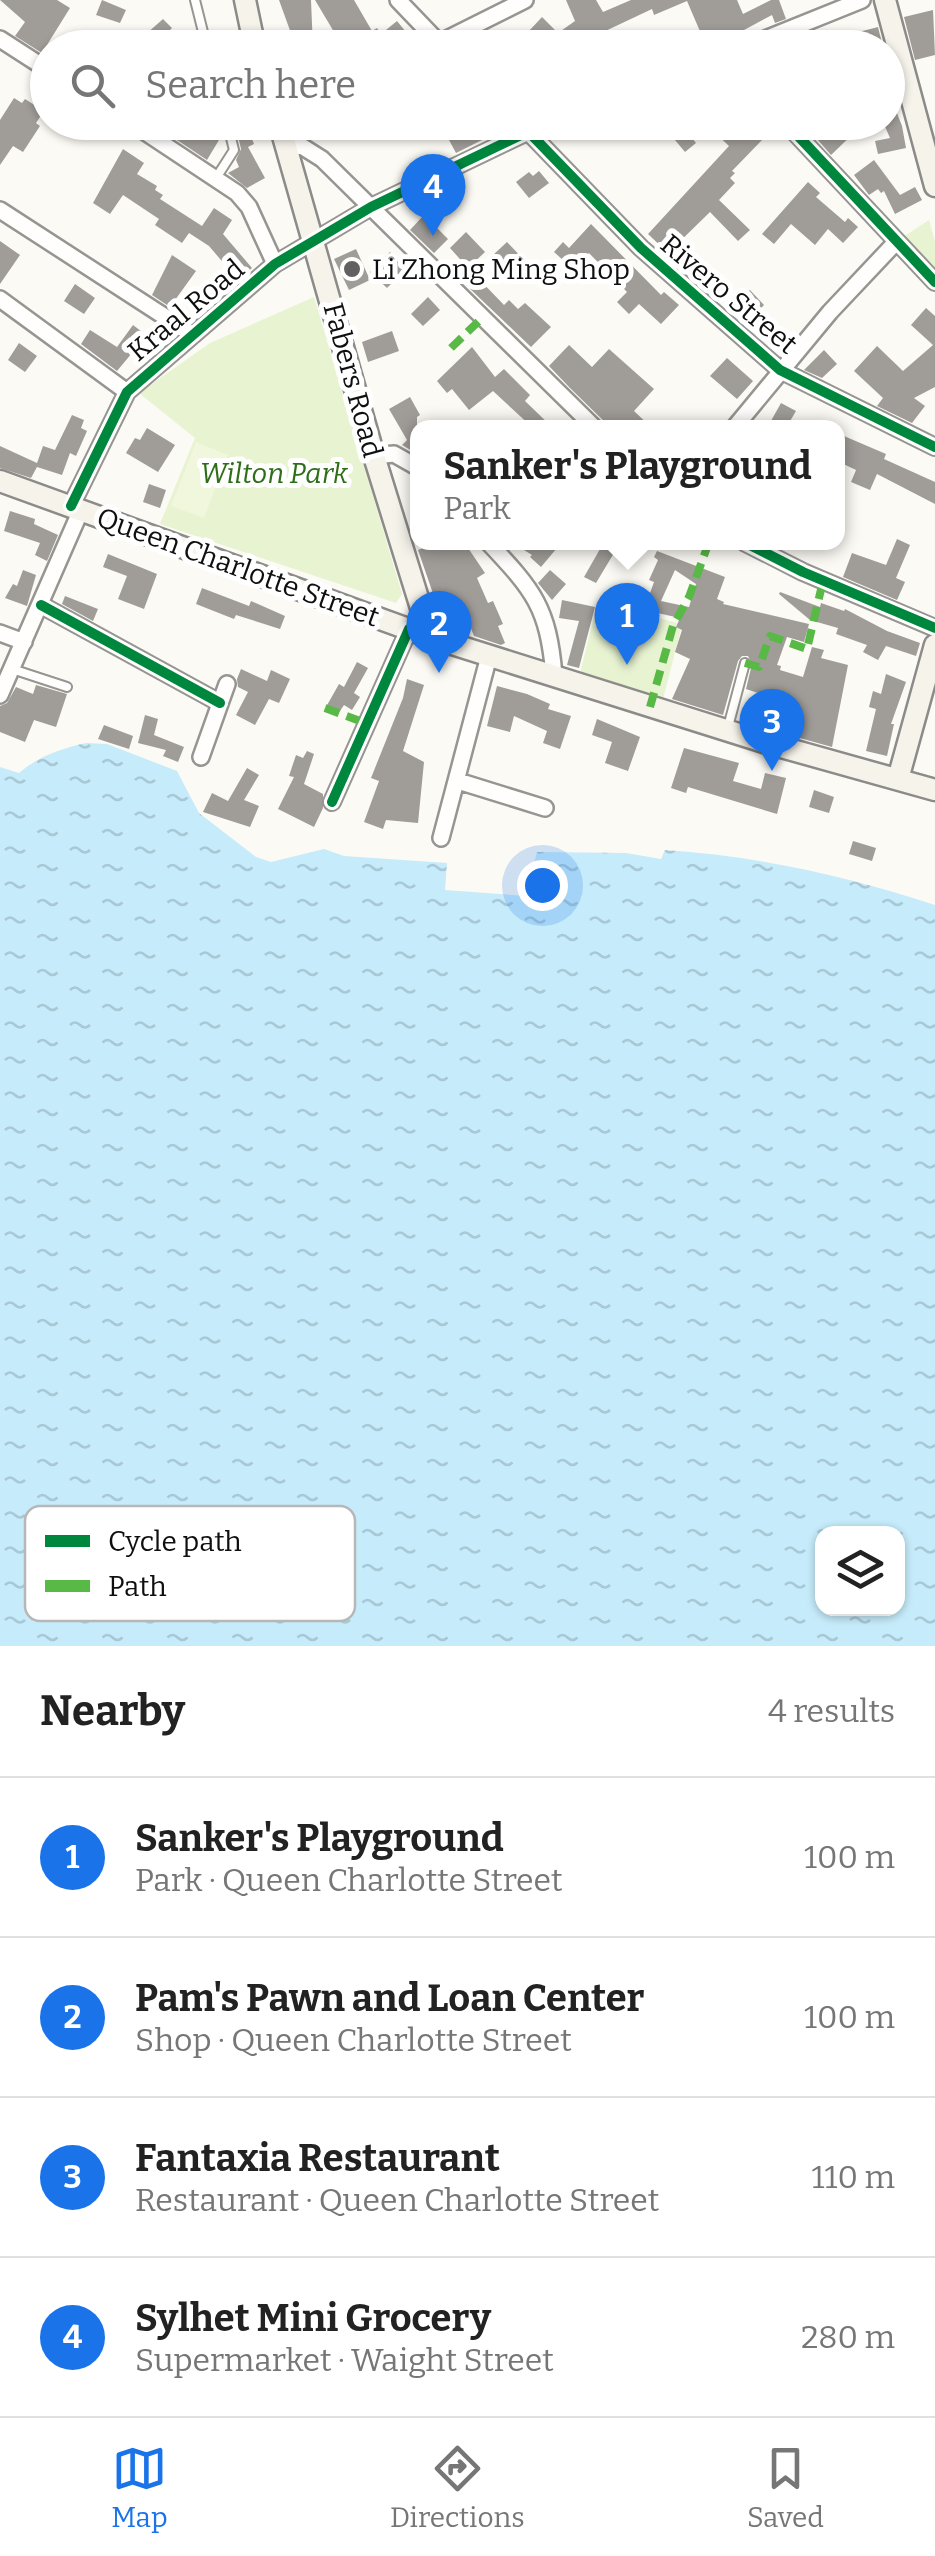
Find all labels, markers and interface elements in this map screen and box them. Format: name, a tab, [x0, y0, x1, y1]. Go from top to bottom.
search box	[30, 30, 905, 140]
icon: search	[65, 58, 120, 113]
text: Search here	[145, 62, 356, 108]
pin: 4	[400, 154, 466, 236]
street label: Rivero Street	[654, 227, 804, 361]
street label: Kraal Road	[121, 252, 251, 368]
place label: Li Zhong Ming Shop	[372, 253, 630, 286]
marker: Li Zhong Ming Shop	[341, 258, 363, 280]
street label: Fabers Road	[317, 299, 389, 461]
popup	[410, 420, 845, 550]
text: Sanker's Playground	[443, 443, 812, 489]
park label: Wilton Park	[200, 457, 349, 490]
text: Park	[443, 489, 511, 527]
street label: Queen Charlotte Street	[92, 501, 384, 633]
pin: 1	[594, 582, 660, 665]
pin: 2	[406, 590, 472, 673]
pin: 3	[740, 688, 804, 771]
your location	[517, 860, 568, 911]
legend	[25, 1506, 355, 1621]
text: Cycle path	[108, 1525, 242, 1558]
map controls	[815, 1526, 905, 1616]
button: layers	[815, 1526, 905, 1616]
text: Path	[108, 1570, 167, 1603]
text: Nearby	[40, 1686, 185, 1736]
text: 4 results	[768, 1692, 895, 1730]
text: Sanker's Playground	[135, 1815, 504, 1861]
text: 1	[66, 1838, 79, 1876]
text: 100 m	[804, 1838, 895, 1876]
text: Park · Queen Charlotte Street	[135, 1861, 563, 1899]
text: Pam's Pawn and Loan Center	[135, 1975, 644, 2021]
text: 2	[63, 1998, 82, 2036]
text: 100 m	[804, 1998, 895, 2036]
text: Shop · Queen Charlotte Street	[135, 2021, 572, 2059]
text: Fantaxia Restaurant	[135, 2135, 500, 2181]
text: 3	[63, 2158, 82, 2196]
text: 110 m	[812, 2158, 895, 2196]
text: Restaurant · Queen Charlotte Street	[135, 2181, 659, 2219]
text: Sylhet Mini Grocery	[135, 2295, 491, 2341]
text: 4	[63, 2318, 82, 2356]
text: 280 m	[801, 2318, 895, 2356]
text: Supermarket · Waight Street	[135, 2341, 554, 2379]
tab: Map	[111, 2441, 168, 2534]
tab: Directions	[390, 2441, 525, 2534]
tab: Saved	[747, 2441, 824, 2534]

